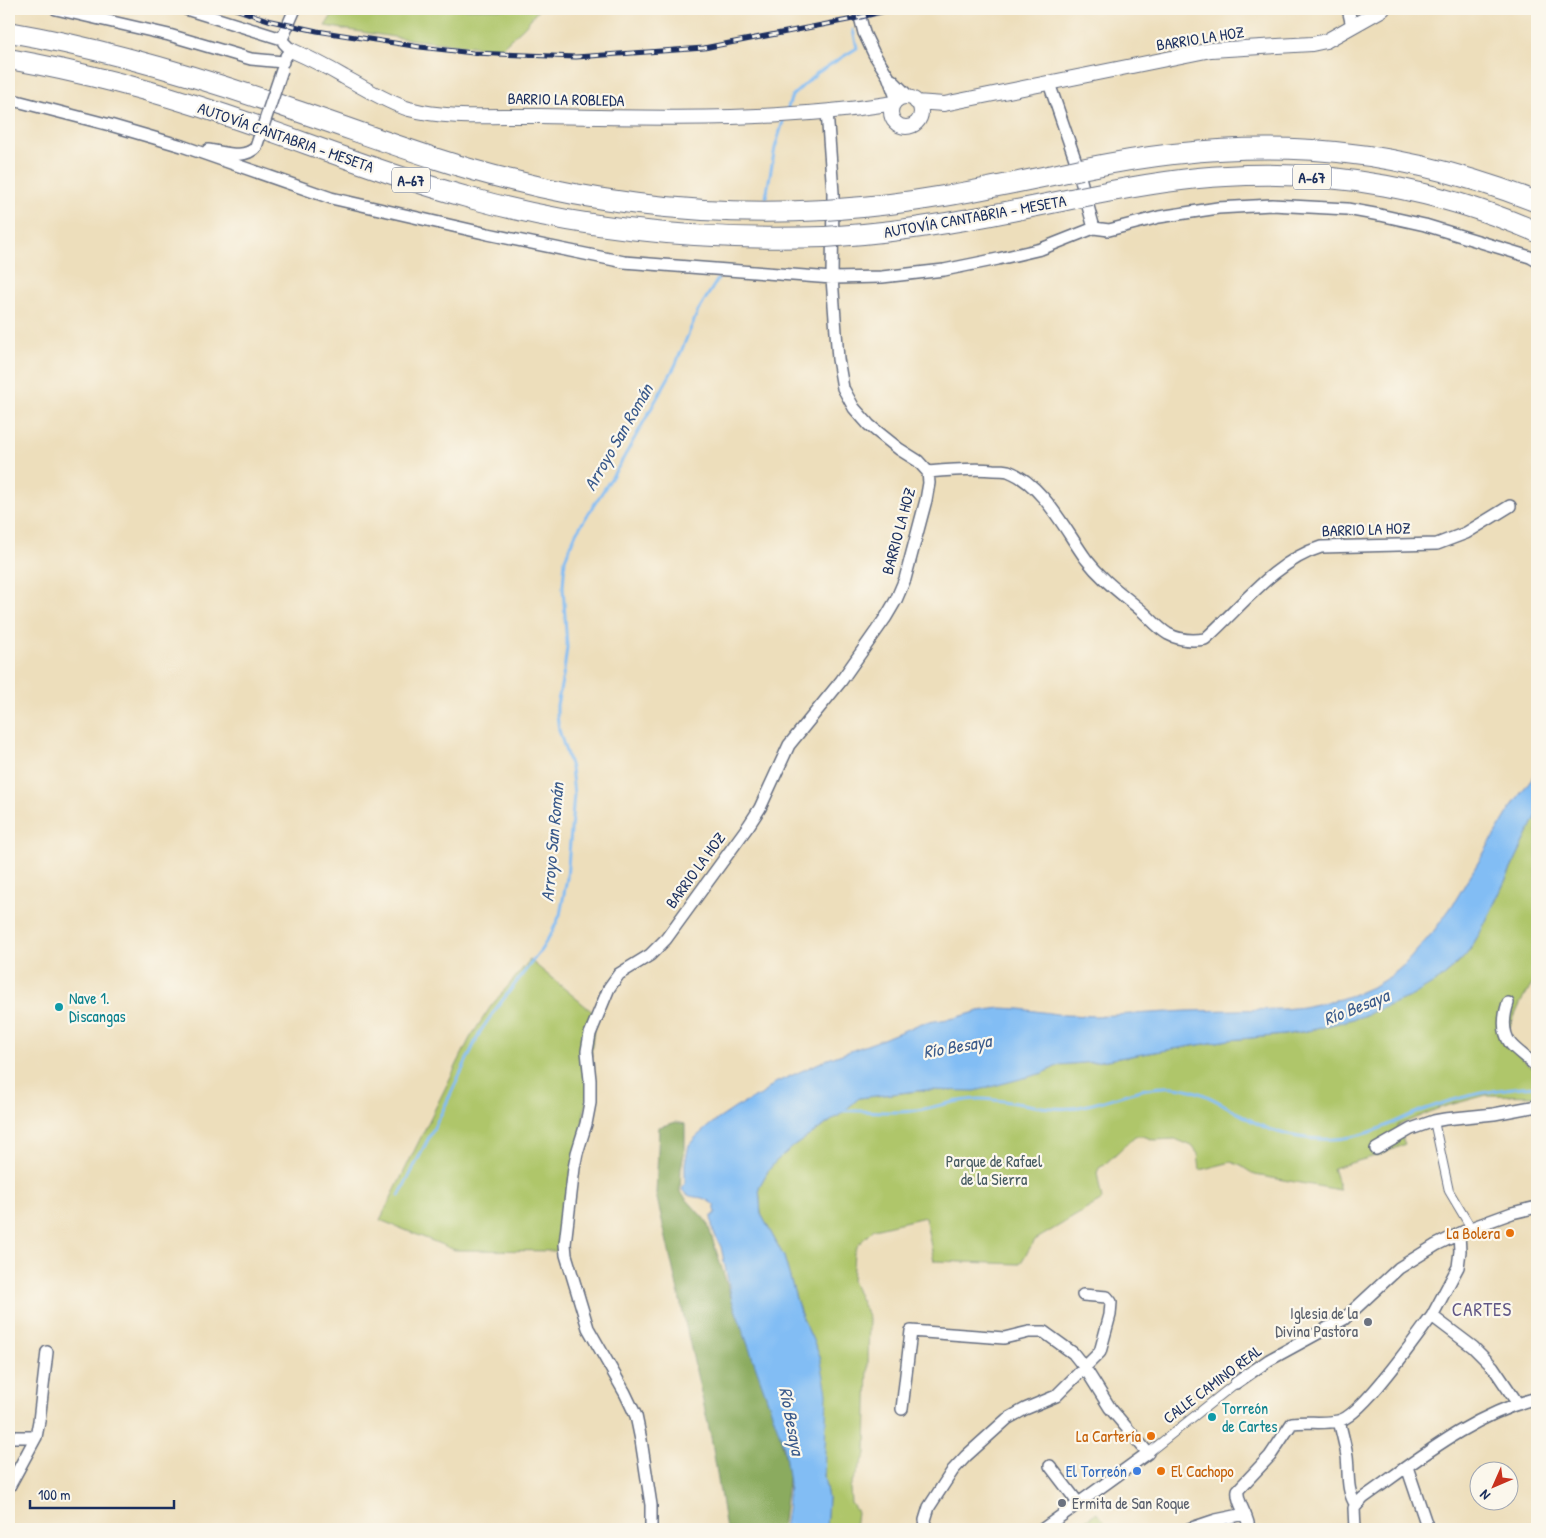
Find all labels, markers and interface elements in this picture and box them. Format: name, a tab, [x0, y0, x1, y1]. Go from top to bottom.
street label: BARRIO LA HOZ	[1154, 20, 1246, 56]
street label: BARRIO LA ROBLEDA	[507, 87, 625, 111]
street label: AUTOVÍA CANTABRIA - MESETA	[195, 97, 377, 178]
road number: A-67	[1293, 164, 1331, 190]
road number: A-67	[392, 168, 430, 192]
street label: AUTOVÍA CANTABRIA - MESETA	[882, 189, 1068, 243]
water label: Arroyo San Román	[577, 377, 660, 495]
street label: BARRIO LA HOZ	[876, 485, 920, 577]
street label: BARRIO LA HOZ	[1321, 516, 1411, 542]
water label: Arroyo San Román	[534, 780, 570, 903]
street label: BARRIO LA HOZ	[660, 828, 730, 912]
water label: Río Besaya	[1320, 982, 1394, 1031]
place label: Nave 1. Discangas	[69, 987, 126, 1027]
marker: Nave 1. Discangas	[53, 1001, 65, 1013]
water label: Río Besaya	[921, 1027, 995, 1064]
park label: Parque de Rafael de la Sierra	[946, 1150, 1043, 1190]
place label: La Bolera	[1446, 1222, 1500, 1244]
marker: La Bolera	[1504, 1227, 1516, 1239]
district label: CARTES	[1452, 1296, 1512, 1322]
place label: Iglesia de la Divina Pastora	[1275, 1302, 1358, 1342]
marker: Iglesia de la Divina Pastora	[1362, 1316, 1374, 1328]
street label: CALLE CAMINO REAL	[1158, 1340, 1266, 1428]
water label: Río Besaya	[773, 1385, 811, 1459]
place label: Torreón de Cartes	[1222, 1397, 1278, 1437]
marker: Torreón de Cartes	[1206, 1411, 1218, 1423]
place label: La Cartería	[1076, 1425, 1141, 1447]
marker: La Cartería	[1145, 1430, 1157, 1442]
place label: El Torreón	[1066, 1460, 1127, 1482]
place label: El Cachopo	[1171, 1460, 1234, 1482]
north arrow	[1468, 1460, 1518, 1510]
marker: El Torreón	[1131, 1465, 1143, 1477]
marker: El Cachopo	[1155, 1465, 1167, 1477]
scale bar	[30, 1478, 174, 1510]
text: 100 m	[38, 1484, 71, 1505]
text: N	[1475, 1486, 1494, 1505]
place label: Ermita de San Roque	[1072, 1492, 1190, 1514]
marker: Ermita de San Roque	[1056, 1497, 1068, 1509]

